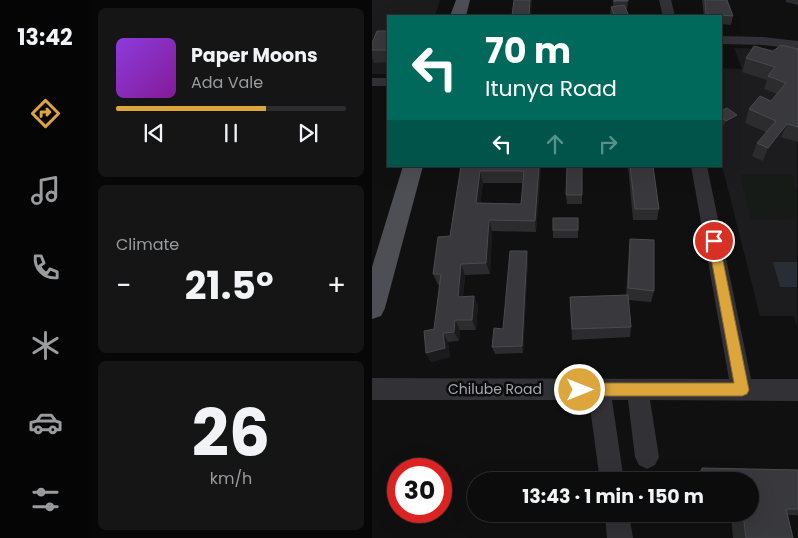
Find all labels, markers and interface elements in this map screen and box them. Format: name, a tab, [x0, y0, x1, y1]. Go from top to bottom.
text: 13:42	[17, 22, 73, 53]
text: 70 m	[485, 26, 571, 75]
icon: left	[402, 35, 467, 100]
text: Paper Moons	[191, 42, 318, 69]
text: Ada Vale	[191, 71, 263, 94]
text: Itunya Road	[485, 73, 617, 104]
icon: directions	[28, 96, 63, 131]
icon: previous	[140, 119, 168, 147]
icon: pause	[217, 119, 245, 147]
icon: next	[294, 119, 322, 147]
icon: left	[488, 130, 516, 158]
icon: ahead	[541, 130, 569, 158]
icon: right	[594, 130, 622, 158]
icon: music	[28, 173, 63, 208]
pin	[693, 220, 735, 262]
icon: arrive	[700, 227, 728, 255]
text: Climate	[116, 233, 179, 256]
icon: phone	[28, 250, 63, 285]
text: 21.5°	[185, 259, 274, 312]
text: −	[116, 266, 131, 305]
text: +	[327, 266, 346, 305]
icon: climate	[28, 328, 63, 363]
position arrow	[553, 363, 605, 415]
street label: Chilube Road	[448, 379, 542, 399]
text: 26	[192, 388, 270, 479]
icon: car	[28, 405, 63, 440]
speed limit sign: 30	[387, 458, 452, 523]
text: km/h	[210, 467, 252, 490]
icon: filters	[28, 482, 63, 517]
text: 13:43 · 1 min · 150 m	[522, 483, 704, 510]

